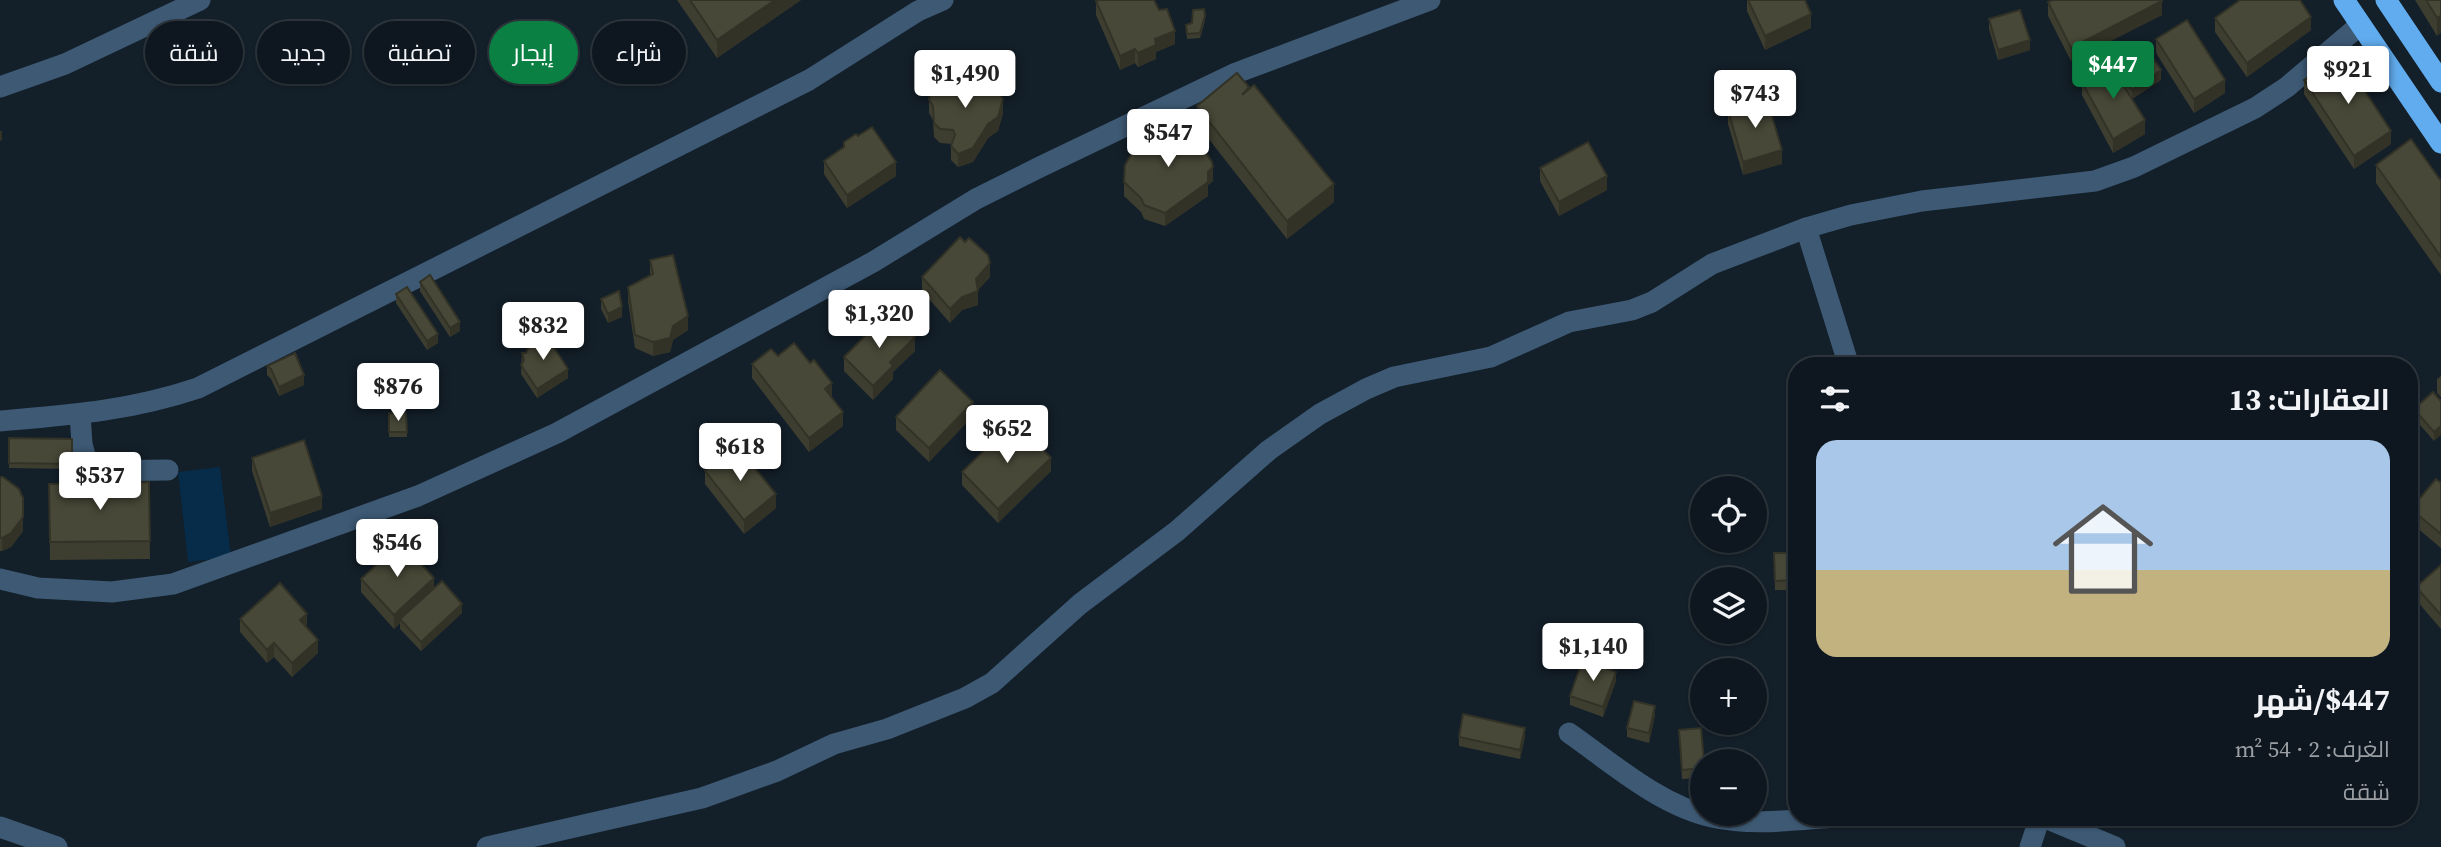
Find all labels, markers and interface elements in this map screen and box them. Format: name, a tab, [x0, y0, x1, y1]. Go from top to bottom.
chip: شقة	[145, 21, 243, 84]
chip: جديد	[257, 21, 350, 84]
chip: تصفية	[364, 21, 475, 84]
chip: إيجار	[489, 21, 578, 84]
chip: شراء	[592, 21, 686, 84]
pin: $447	[2072, 42, 2154, 101]
pin: $921	[2307, 46, 2389, 106]
text: $447	[2088, 48, 2138, 80]
pin: $1,490	[908, 50, 1022, 110]
text: $921	[2323, 53, 2373, 85]
text: $1,490	[930, 57, 1000, 89]
pin: $743	[1714, 71, 1796, 130]
text: $743	[1730, 77, 1780, 109]
pin: $547	[1127, 110, 1209, 169]
text: $547	[1143, 116, 1193, 148]
pin: $1,320	[822, 290, 936, 350]
text: $1,320	[844, 297, 914, 329]
pin: $832	[502, 302, 584, 362]
text: $832	[518, 309, 568, 341]
pin: $876	[357, 364, 439, 423]
text: $876	[373, 370, 423, 402]
text: العقارات: 13	[2229, 379, 2390, 420]
icon: filters	[1816, 380, 1854, 418]
pin: $652	[966, 406, 1048, 465]
text: $652	[982, 412, 1032, 444]
pin: $618	[699, 424, 781, 483]
text: $618	[715, 430, 765, 462]
pin: $537	[59, 452, 141, 512]
text: $537	[75, 459, 125, 491]
map controls	[1690, 476, 1767, 826]
button: locate	[1690, 476, 1767, 553]
icon: home	[2040, 486, 2166, 612]
pin: $546	[356, 520, 438, 579]
text: $546	[372, 526, 422, 558]
button: layers	[1690, 567, 1767, 644]
pin: $1,140	[1536, 624, 1650, 683]
text: $1,140	[1558, 630, 1628, 662]
button: +	[1690, 658, 1767, 735]
text: $447/شهر	[2255, 679, 2390, 720]
text: الغرف: 2 · 54 m²	[2235, 733, 2390, 765]
button: −	[1690, 749, 1767, 826]
text: شقة	[2343, 776, 2390, 808]

